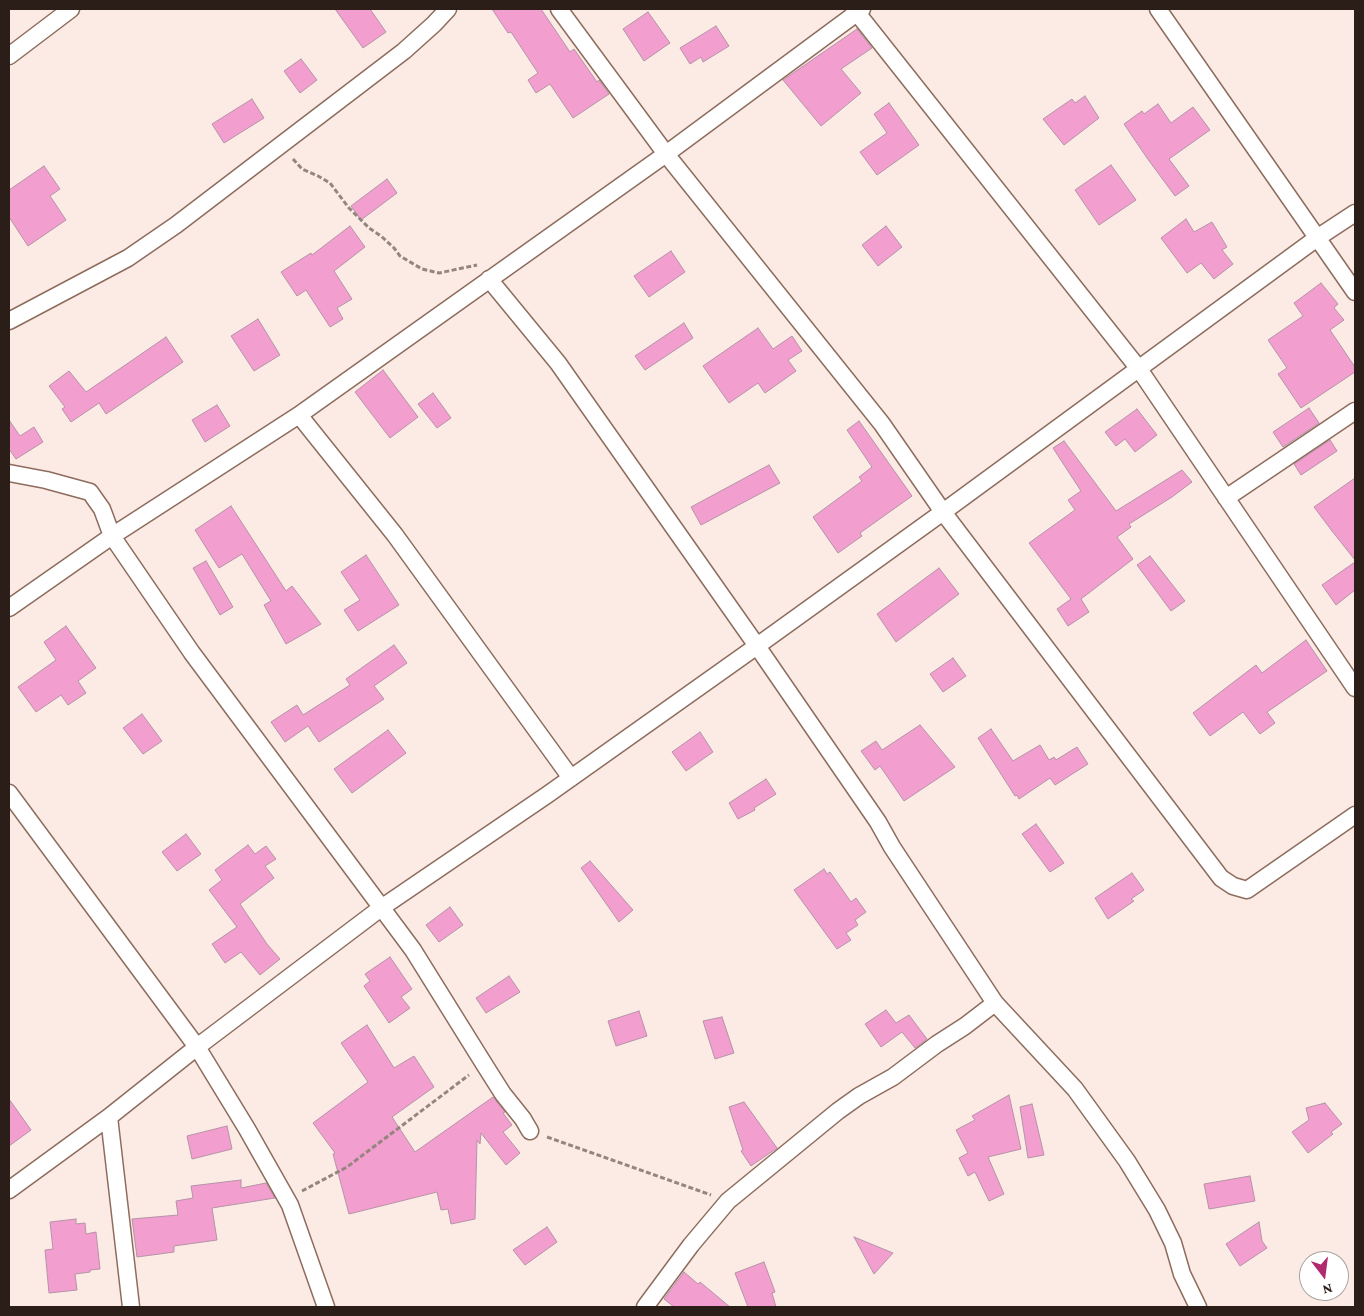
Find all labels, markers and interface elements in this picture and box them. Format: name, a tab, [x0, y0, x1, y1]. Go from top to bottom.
north arrow	[1299, 1251, 1349, 1301]
text: N	[1321, 1281, 1334, 1298]

